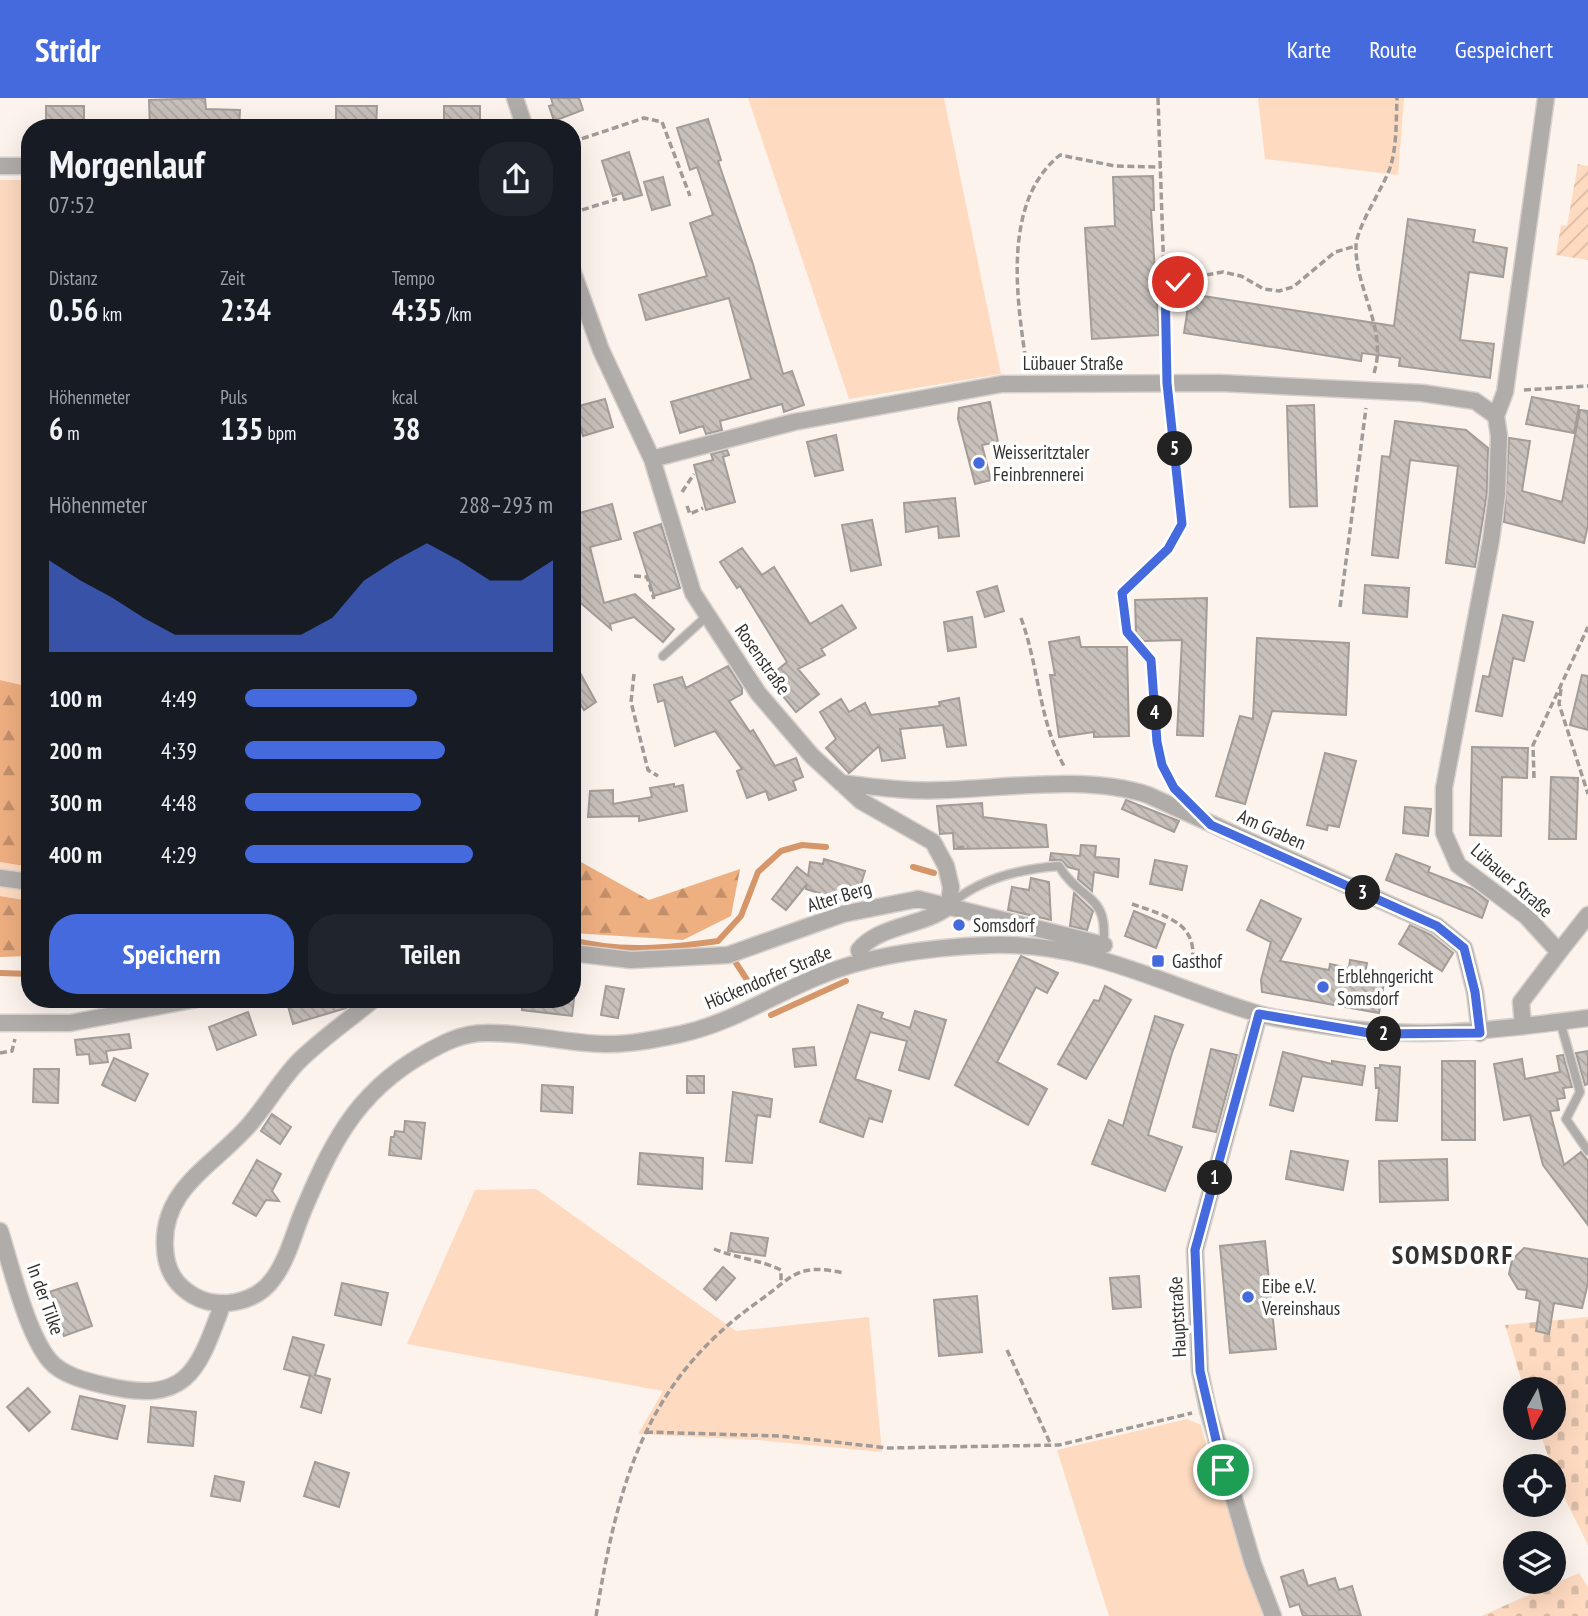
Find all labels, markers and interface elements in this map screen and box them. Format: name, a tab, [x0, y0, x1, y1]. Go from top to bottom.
text: Stridr	[35, 28, 101, 71]
text: Karte	[1287, 34, 1331, 65]
text: Route	[1369, 34, 1417, 65]
text: Gespeichert	[1455, 34, 1553, 65]
text: Morgenlauf	[49, 139, 204, 188]
button: share	[479, 142, 553, 216]
text: 07:52	[49, 190, 95, 219]
pin	[1148, 252, 1208, 312]
icon: check	[1159, 263, 1197, 301]
text: Distanz	[49, 266, 98, 290]
text: Zeit	[220, 266, 245, 290]
text: Tempo	[392, 266, 435, 290]
text: 0.56	[49, 290, 98, 329]
text: 2:34	[220, 290, 271, 329]
text: 4:35	[392, 290, 442, 329]
text: km	[98, 302, 122, 326]
text: /km	[442, 302, 472, 326]
street label: Lübauer Straße	[1023, 351, 1123, 375]
text: Höhenmeter	[49, 385, 130, 409]
text: Puls	[220, 385, 247, 409]
text: kcal	[392, 385, 418, 409]
text: 6	[49, 409, 63, 448]
text: 135	[220, 409, 263, 448]
text: 38	[392, 409, 420, 448]
text: m	[63, 421, 80, 445]
text: bpm	[263, 421, 296, 445]
pin: 5	[1158, 432, 1192, 466]
text: 5	[1170, 436, 1179, 460]
place label: Weisseritztaler Feinbrennerei	[993, 440, 1090, 486]
marker: Weisseritztaler Feinbrennerei	[971, 455, 987, 471]
text: Höhenmeter	[49, 490, 147, 519]
text: 288–293 m	[459, 490, 553, 519]
street label: Rosenstraße	[730, 619, 796, 699]
text: 100 m	[49, 684, 102, 713]
text: 4:49	[161, 684, 197, 713]
pin: 4	[1138, 696, 1172, 730]
text: 4	[1150, 700, 1159, 724]
text: 200 m	[49, 736, 102, 765]
text: 4:39	[161, 736, 197, 765]
text: 300 m	[49, 788, 102, 817]
text: 4:48	[161, 788, 197, 817]
street label: Am Graben	[1234, 803, 1310, 855]
street label: Lübauer Straße	[1466, 838, 1558, 922]
text: 400 m	[49, 840, 102, 869]
text: 4:29	[161, 840, 197, 869]
street label: Alter Berg	[804, 875, 874, 917]
pin: 3	[1346, 876, 1380, 910]
text: 3	[1358, 880, 1367, 904]
place label: Somsdorf	[973, 913, 1036, 937]
button: Speichern	[49, 914, 294, 994]
button: Teilen	[308, 914, 553, 994]
marker: Somsdorf	[951, 917, 967, 933]
street label: Höckendorfer Straße	[701, 939, 835, 1014]
place label: Gasthof	[1172, 949, 1223, 973]
marker: Gasthof	[1150, 953, 1166, 969]
place label: Erblehngericht Somsdorf	[1337, 964, 1434, 1010]
marker: Erblehngericht Somsdorf	[1315, 979, 1331, 995]
pin: 2	[1366, 1016, 1402, 1052]
text: 2	[1379, 1021, 1388, 1045]
pin: 1	[1198, 1160, 1232, 1196]
text: 1	[1210, 1165, 1219, 1189]
district label: SOMSDORF	[1392, 1238, 1514, 1271]
street label: In der Tilke	[22, 1260, 70, 1338]
place label: Eibe e.V. Vereinshaus	[1261, 1274, 1340, 1320]
street label: Hauptstraße	[1163, 1276, 1191, 1358]
marker: Eibe e.V. Vereinshaus	[1240, 1289, 1256, 1305]
north arrow	[1503, 1377, 1566, 1440]
map controls	[1503, 1377, 1566, 1594]
pin	[1193, 1440, 1253, 1500]
icon: arrive	[1204, 1451, 1242, 1489]
button: locate	[1503, 1454, 1566, 1517]
button: layers	[1503, 1531, 1566, 1594]

